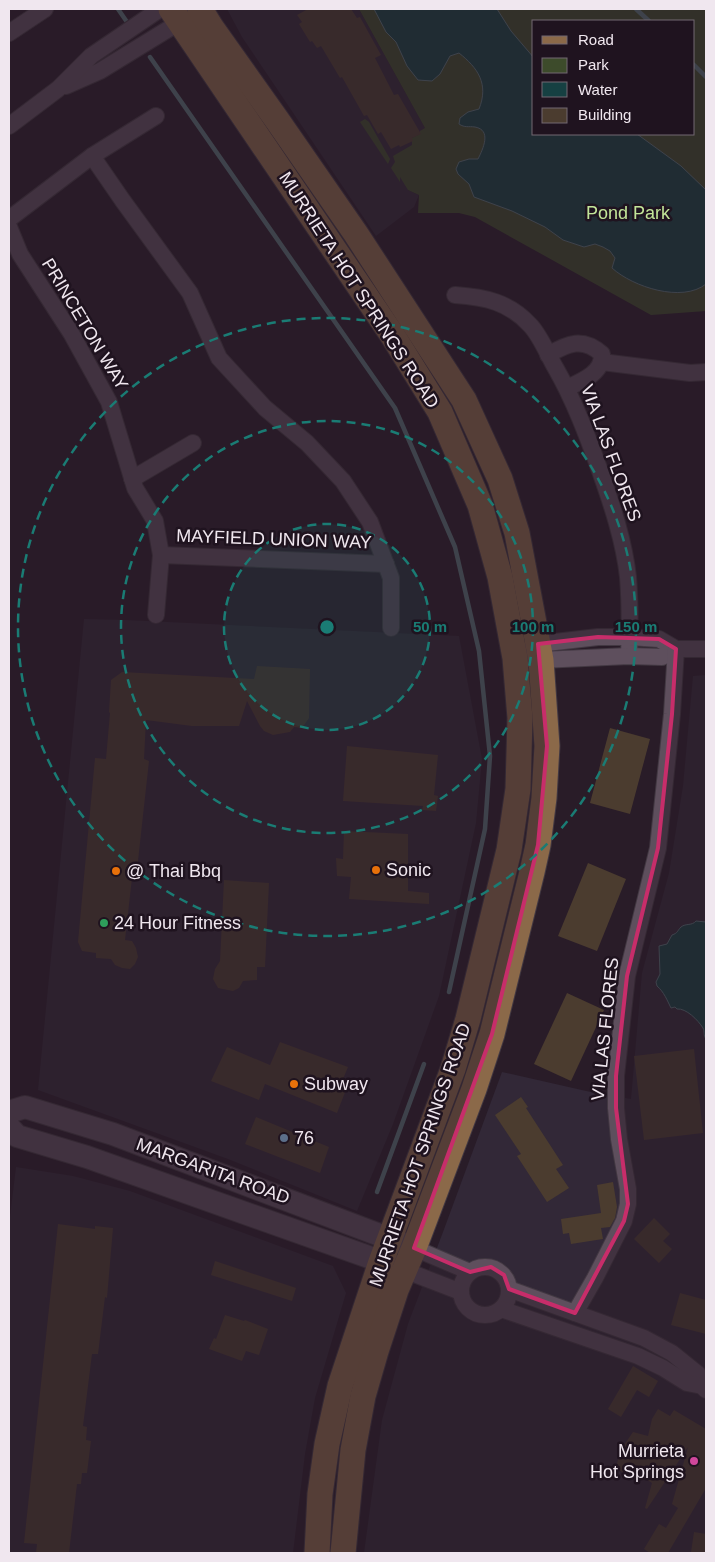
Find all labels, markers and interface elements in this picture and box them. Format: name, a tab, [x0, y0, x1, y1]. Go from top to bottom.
legend	[532, 20, 695, 135]
text: Road	[578, 31, 614, 48]
text: Park	[578, 56, 609, 73]
text: Water	[578, 81, 617, 98]
text: Building	[578, 106, 631, 123]
street label: MURRIETA HOT SPRINGS ROAD	[275, 168, 443, 412]
park label: Pond Park	[586, 203, 671, 223]
street label: PRINCETON WAY	[38, 255, 132, 393]
street label: VIA LAS FLORES	[577, 382, 645, 524]
street label: MAYFIELD UNION WAY	[176, 526, 372, 552]
centre of rings	[318, 618, 336, 636]
text: 50 m	[413, 618, 447, 635]
text: 100 m	[512, 618, 554, 635]
text: 150 m	[615, 618, 657, 635]
place label: Sonic	[386, 860, 431, 880]
place label: @ Thai Bbq	[126, 861, 221, 881]
marker: Sonic	[370, 864, 382, 876]
marker: @ Thai Bbq	[110, 865, 122, 877]
place label: 24 Hour Fitness	[114, 913, 241, 933]
marker: 24 Hour Fitness	[98, 917, 110, 929]
street label: VIA LAS FLORES	[588, 956, 622, 1102]
street label: MURRIETA HOT SPRINGS ROAD	[365, 1021, 475, 1289]
place label: Subway	[304, 1074, 368, 1094]
marker: Subway	[288, 1078, 300, 1090]
place label: 76	[294, 1128, 314, 1148]
marker: 76	[278, 1132, 290, 1144]
street label: MARGARITA ROAD	[134, 1134, 292, 1208]
place label: Murrieta Hot Springs	[590, 1441, 685, 1482]
marker: Murrieta Hot Springs	[688, 1455, 700, 1467]

